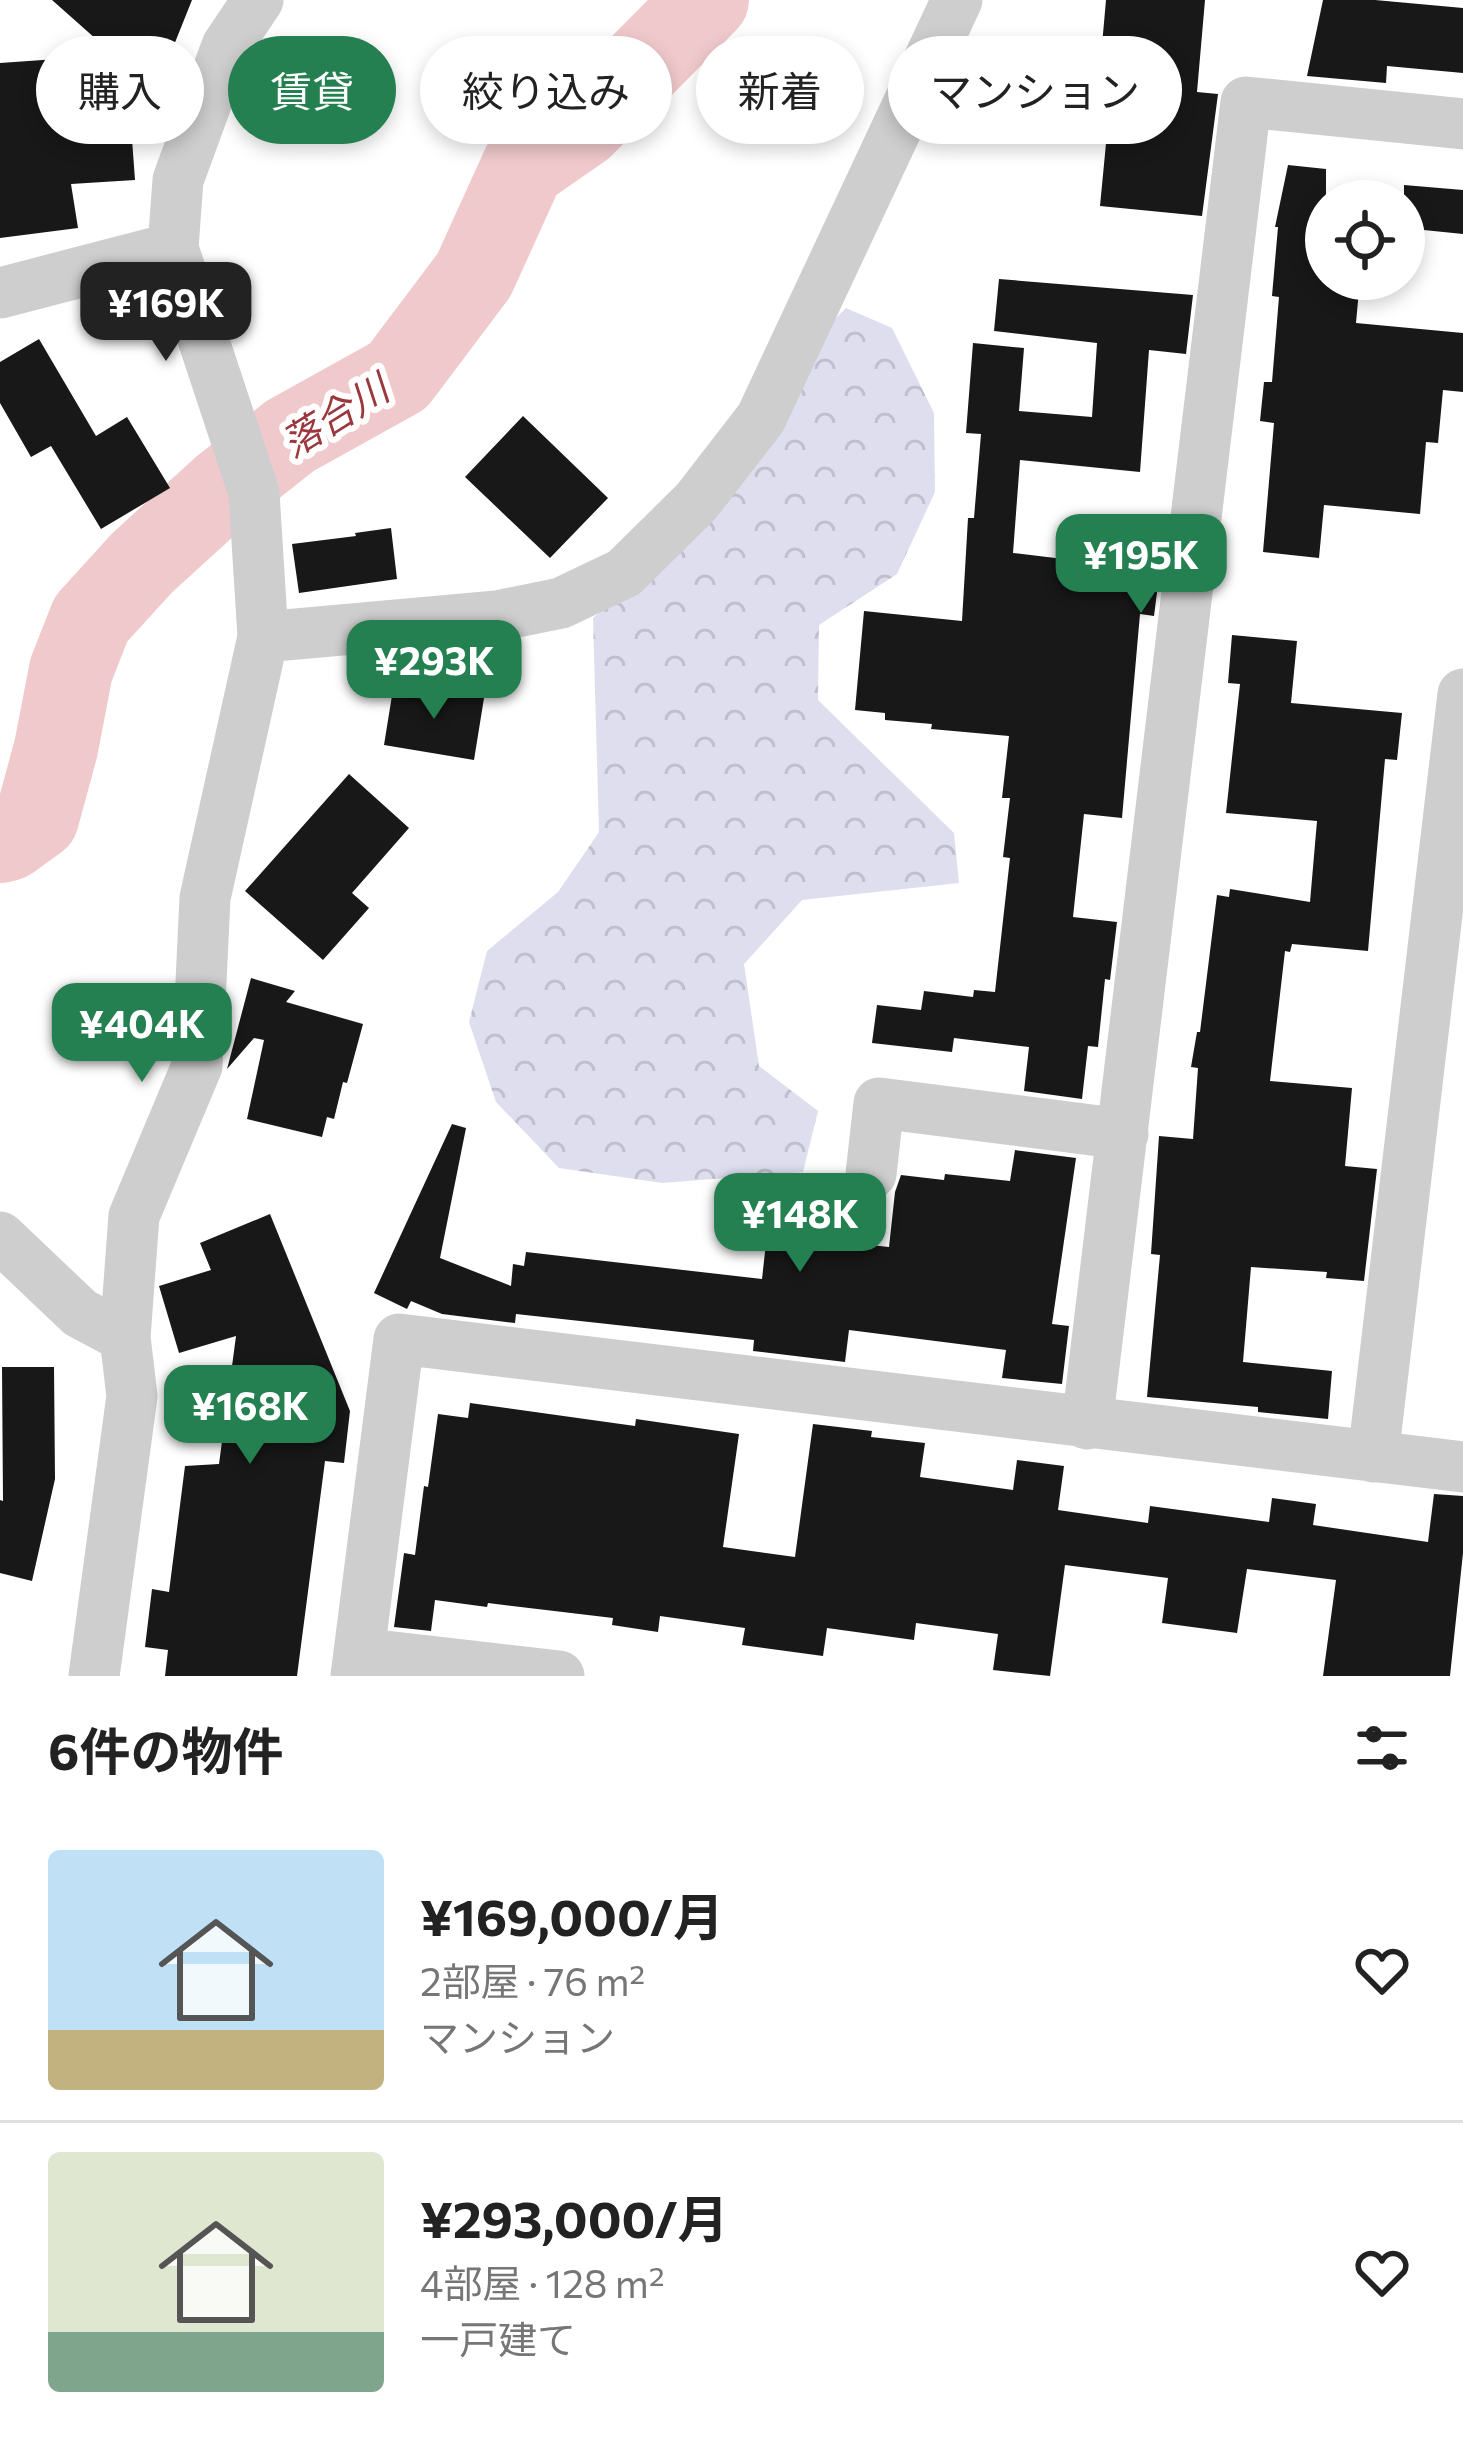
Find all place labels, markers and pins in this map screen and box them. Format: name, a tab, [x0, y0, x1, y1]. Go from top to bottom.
pin: ¥169K	[82, 262, 250, 364]
pin: ¥195K	[1057, 514, 1225, 616]
pin: ¥293K	[350, 620, 518, 722]
pin: ¥404K	[58, 983, 226, 1085]
pin: ¥148K	[716, 1173, 884, 1275]
pin: ¥168K	[166, 1365, 334, 1467]

